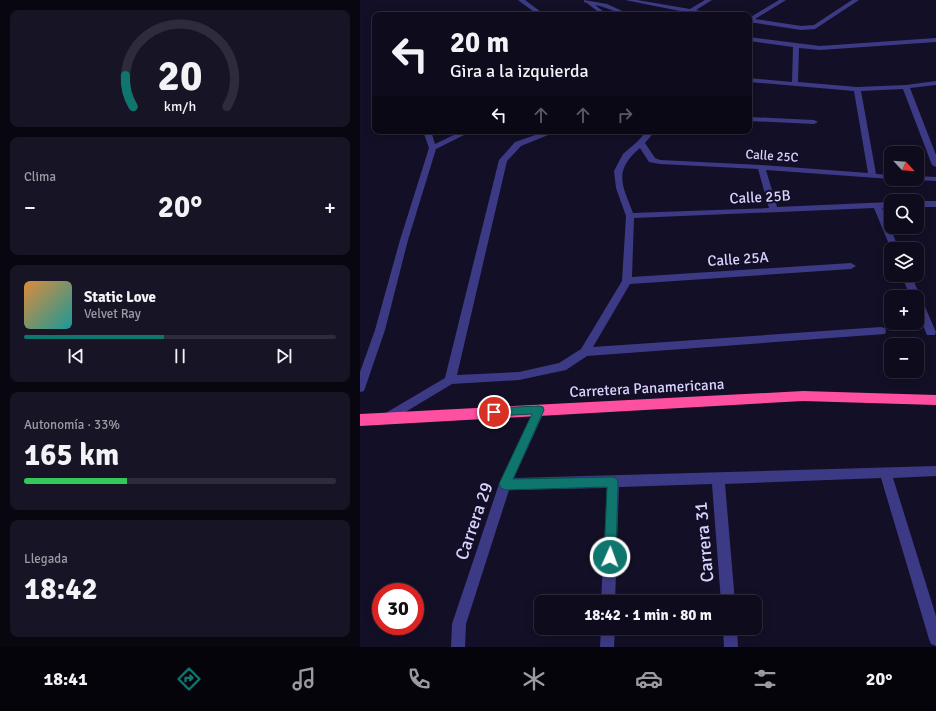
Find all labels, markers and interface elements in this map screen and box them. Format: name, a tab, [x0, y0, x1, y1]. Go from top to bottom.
text: 20 m	[450, 26, 509, 60]
icon: left	[384, 28, 436, 80]
text: 20	[158, 51, 202, 102]
text: Gira a la izquierda	[450, 60, 589, 82]
text: km/h	[164, 97, 196, 114]
icon: left	[488, 104, 510, 126]
icon: ahead	[530, 104, 552, 126]
icon: ahead	[572, 104, 594, 126]
icon: right	[614, 104, 636, 126]
street label: Calle 25C	[745, 146, 799, 166]
north arrow	[884, 146, 924, 186]
map controls	[884, 146, 924, 378]
text: Clima	[24, 169, 56, 185]
street label: Calle 25B	[729, 186, 791, 208]
text: 20°	[158, 189, 202, 226]
text: −	[24, 194, 36, 221]
text: +	[324, 194, 336, 221]
button: search	[884, 194, 924, 234]
button: layers	[884, 242, 924, 282]
street label: Calle 25A	[707, 248, 769, 270]
text: Static Love	[84, 288, 156, 306]
button: +	[884, 290, 924, 330]
text: Velvet Ray	[84, 306, 141, 322]
button: −	[884, 338, 924, 378]
icon: previous	[65, 345, 87, 367]
icon: pause	[169, 345, 191, 367]
icon: next	[273, 345, 295, 367]
street label: Carretera Panamericana	[569, 375, 725, 401]
pin	[477, 395, 511, 429]
icon: arrive	[483, 401, 505, 423]
text: Autonomía · 33%	[24, 417, 120, 433]
text: 165 km	[24, 437, 119, 474]
street label: Carrera 29	[450, 479, 498, 563]
street label: Carrera 31	[690, 501, 718, 583]
position arrow	[589, 536, 631, 578]
text: Llegada	[24, 551, 68, 567]
text: 18:42	[24, 571, 98, 608]
speed limit sign: 30	[372, 583, 424, 635]
text: 18:42 · 1 min · 80 m	[584, 606, 712, 624]
icon: directions	[175, 665, 203, 693]
icon: music	[290, 665, 318, 693]
icon: phone	[405, 665, 433, 693]
icon: climate	[520, 665, 548, 693]
icon: car	[635, 665, 663, 693]
icon: filters	[751, 665, 779, 693]
text: 18:41	[44, 668, 88, 690]
text: 20°	[866, 668, 892, 690]

